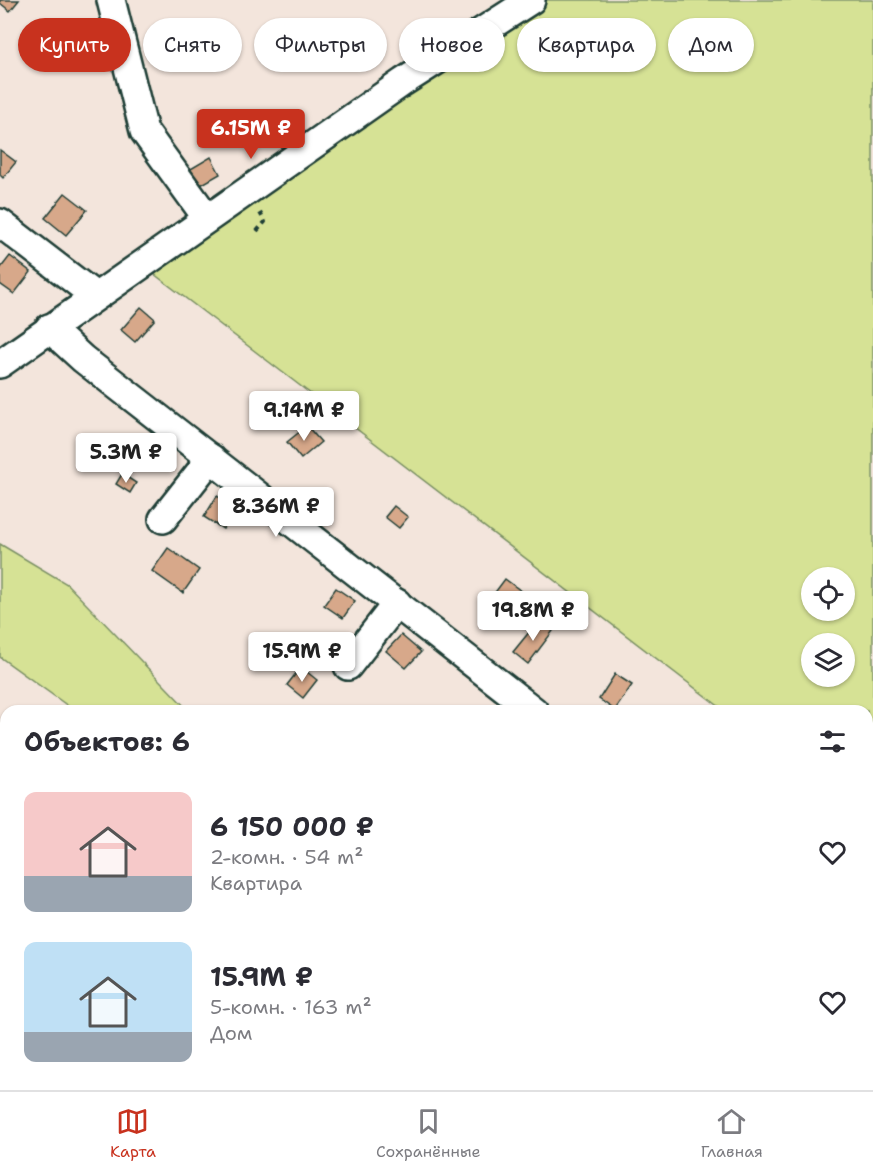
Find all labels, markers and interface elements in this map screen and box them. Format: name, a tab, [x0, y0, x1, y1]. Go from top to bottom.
chip: Купить	[18, 18, 131, 72]
chip: Снять	[143, 18, 242, 72]
chip: Фильтры	[254, 18, 387, 72]
chip: Новое	[399, 18, 505, 72]
chip: Квартира	[517, 18, 656, 72]
chip: Дом	[668, 18, 754, 72]
pin: 6.15M ₽	[196, 109, 306, 160]
text: 6.15M ₽	[211, 115, 291, 141]
pin: 9.14M ₽	[249, 391, 359, 442]
text: 9.14M ₽	[263, 397, 345, 423]
pin: 5.3M ₽	[77, 433, 175, 484]
text: 5.3M ₽	[90, 439, 162, 465]
pin: 8.36M ₽	[221, 487, 331, 538]
text: 8.36M ₽	[232, 493, 320, 519]
map controls	[801, 567, 855, 687]
button: locate	[801, 567, 855, 621]
pin: 19.8M ₽	[478, 591, 588, 642]
text: 19.8M ₽	[491, 597, 575, 623]
pin: 15.9M ₽	[247, 632, 357, 683]
button: layers	[801, 633, 855, 687]
text: 15.9M ₽	[262, 638, 342, 664]
text: Объектов: 6	[24, 724, 190, 759]
icon: filters	[816, 725, 849, 758]
text: 6 150 000 ₽	[210, 809, 374, 844]
icon: home	[72, 816, 144, 888]
icon: heart	[816, 836, 849, 869]
text: 2-комн. · 54 m²	[210, 844, 364, 870]
text: Квартира	[210, 870, 302, 896]
text: 15.9M ₽	[210, 959, 313, 994]
icon: home	[72, 966, 144, 1038]
icon: heart	[816, 986, 849, 1019]
text: 5-комн. · 163 m²	[210, 994, 372, 1020]
text: Дом	[210, 1020, 252, 1046]
tab: Карта	[110, 1105, 156, 1162]
tab: Сохранённые	[376, 1105, 481, 1162]
tab: Главная	[701, 1105, 763, 1162]

